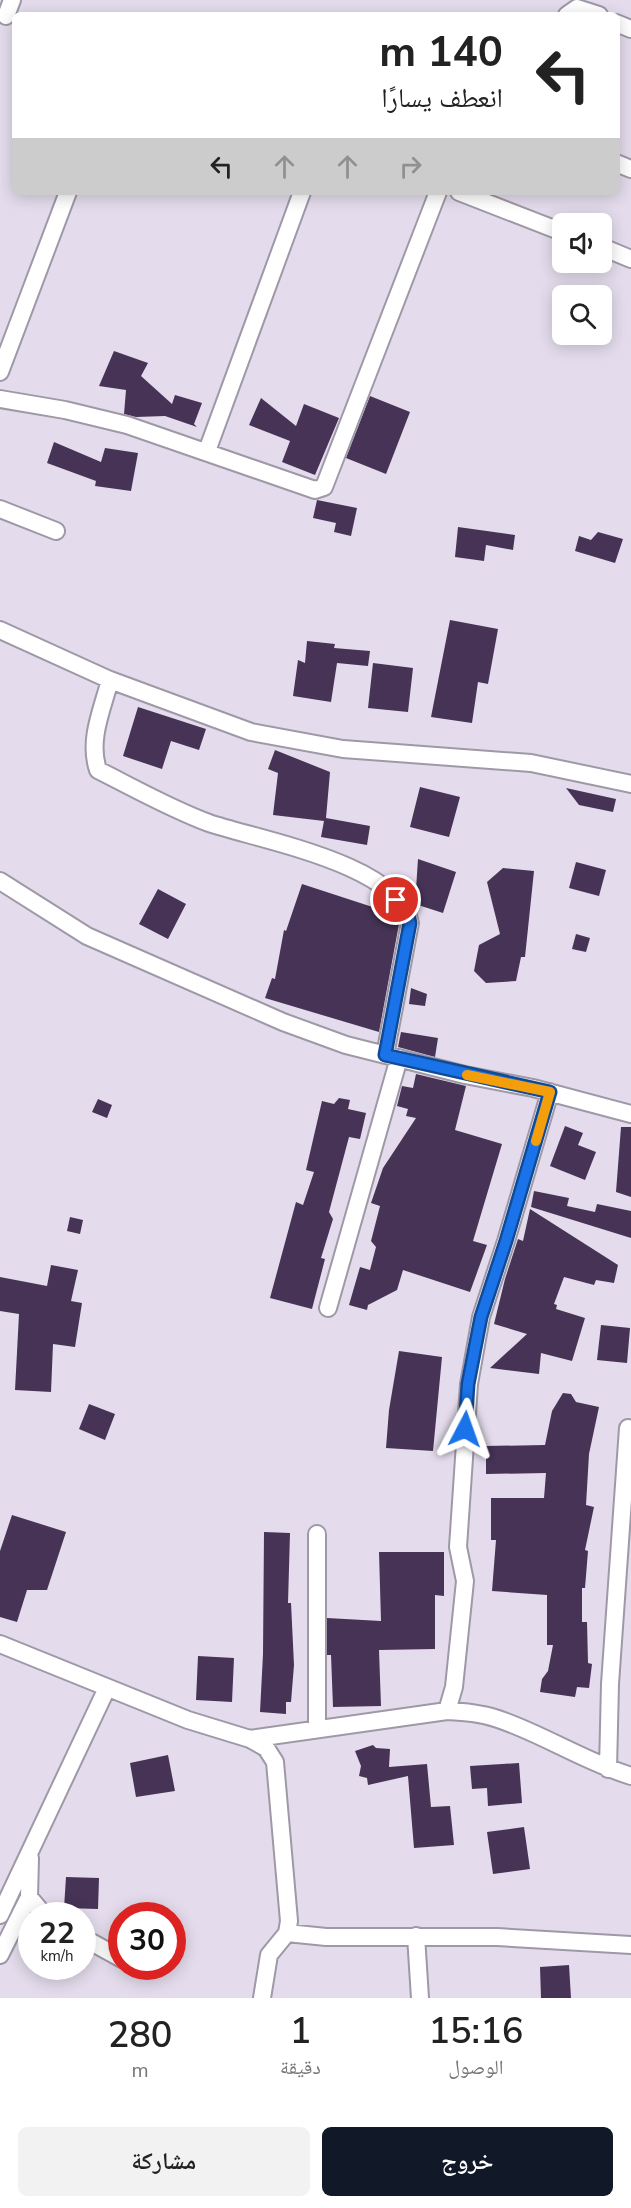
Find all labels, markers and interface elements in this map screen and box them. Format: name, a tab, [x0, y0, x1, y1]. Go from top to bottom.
text: 140 m	[379, 24, 503, 81]
icon: left	[524, 36, 602, 114]
text: انعطف يسارًا	[381, 80, 503, 117]
icon: left	[205, 150, 238, 183]
icon: ahead	[268, 150, 301, 183]
icon: ahead	[331, 150, 364, 183]
icon: right	[394, 150, 427, 183]
map controls	[552, 213, 612, 345]
button: sound	[552, 213, 612, 273]
button: search	[552, 285, 612, 345]
pin	[370, 874, 421, 925]
icon: arrive	[379, 883, 412, 916]
position arrow	[433, 1397, 497, 1461]
speed limit sign: 30	[108, 1902, 186, 1980]
text: 22	[39, 1913, 75, 1954]
text: km/h	[40, 1946, 74, 1966]
text: 1	[290, 2007, 311, 2056]
text: 15:16	[428, 2007, 523, 2056]
text: 280	[108, 2011, 172, 2060]
text: دقيقة	[280, 2054, 321, 2081]
text: الوصول	[448, 2054, 504, 2081]
text: m	[132, 2057, 149, 2084]
button: مشاركة	[18, 2127, 310, 2196]
button: خروج	[322, 2127, 613, 2196]

